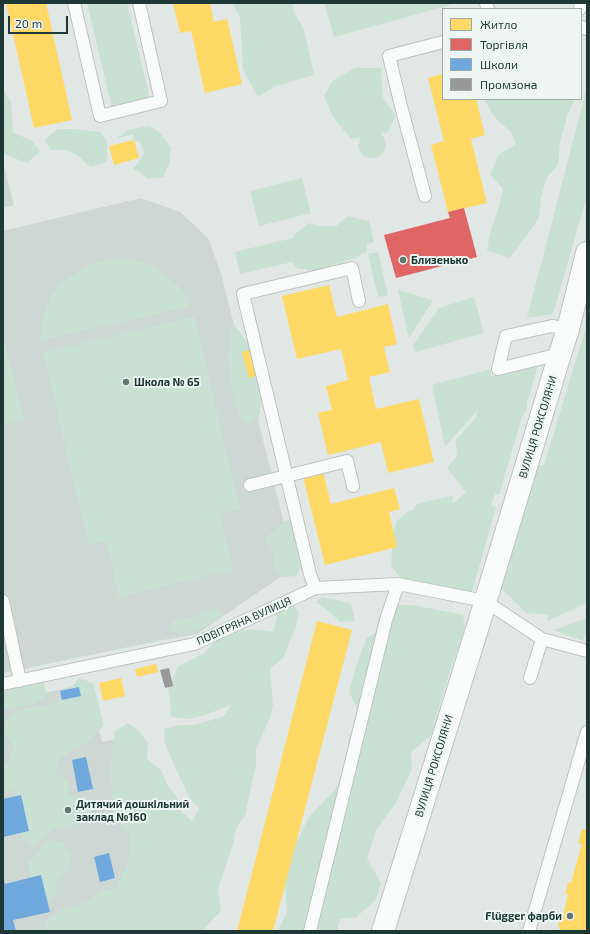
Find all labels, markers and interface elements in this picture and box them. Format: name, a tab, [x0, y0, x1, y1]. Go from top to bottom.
scale bar	[10, 8, 70, 34]
legend	[442, 8, 582, 100]
text: 20 m	[15, 16, 42, 30]
text: Житло	[480, 17, 517, 31]
text: Торгівля	[480, 37, 528, 51]
text: Школи	[480, 57, 518, 71]
text: Промзона	[480, 77, 537, 91]
place label: Близенько	[411, 253, 468, 267]
marker: Близенько	[398, 255, 408, 265]
street label: ВУЛИЦЯ РОКСОЛЯНИ	[516, 374, 560, 480]
place label: Школа № 65	[134, 375, 200, 389]
marker: Школа № 65	[121, 377, 131, 387]
street label: ПОВІТРЯНА ВУЛИЦЯ	[195, 594, 293, 648]
street label: ВУЛИЦЯ РОКСОЛЯНИ	[412, 713, 456, 819]
place label: Дитячий дошкільний заклад №160	[76, 797, 189, 823]
marker: Дитячий дошкільний заклад №160	[63, 805, 73, 815]
place label: Flügger фарби	[485, 909, 562, 923]
marker: Flügger фарби	[565, 911, 575, 921]

